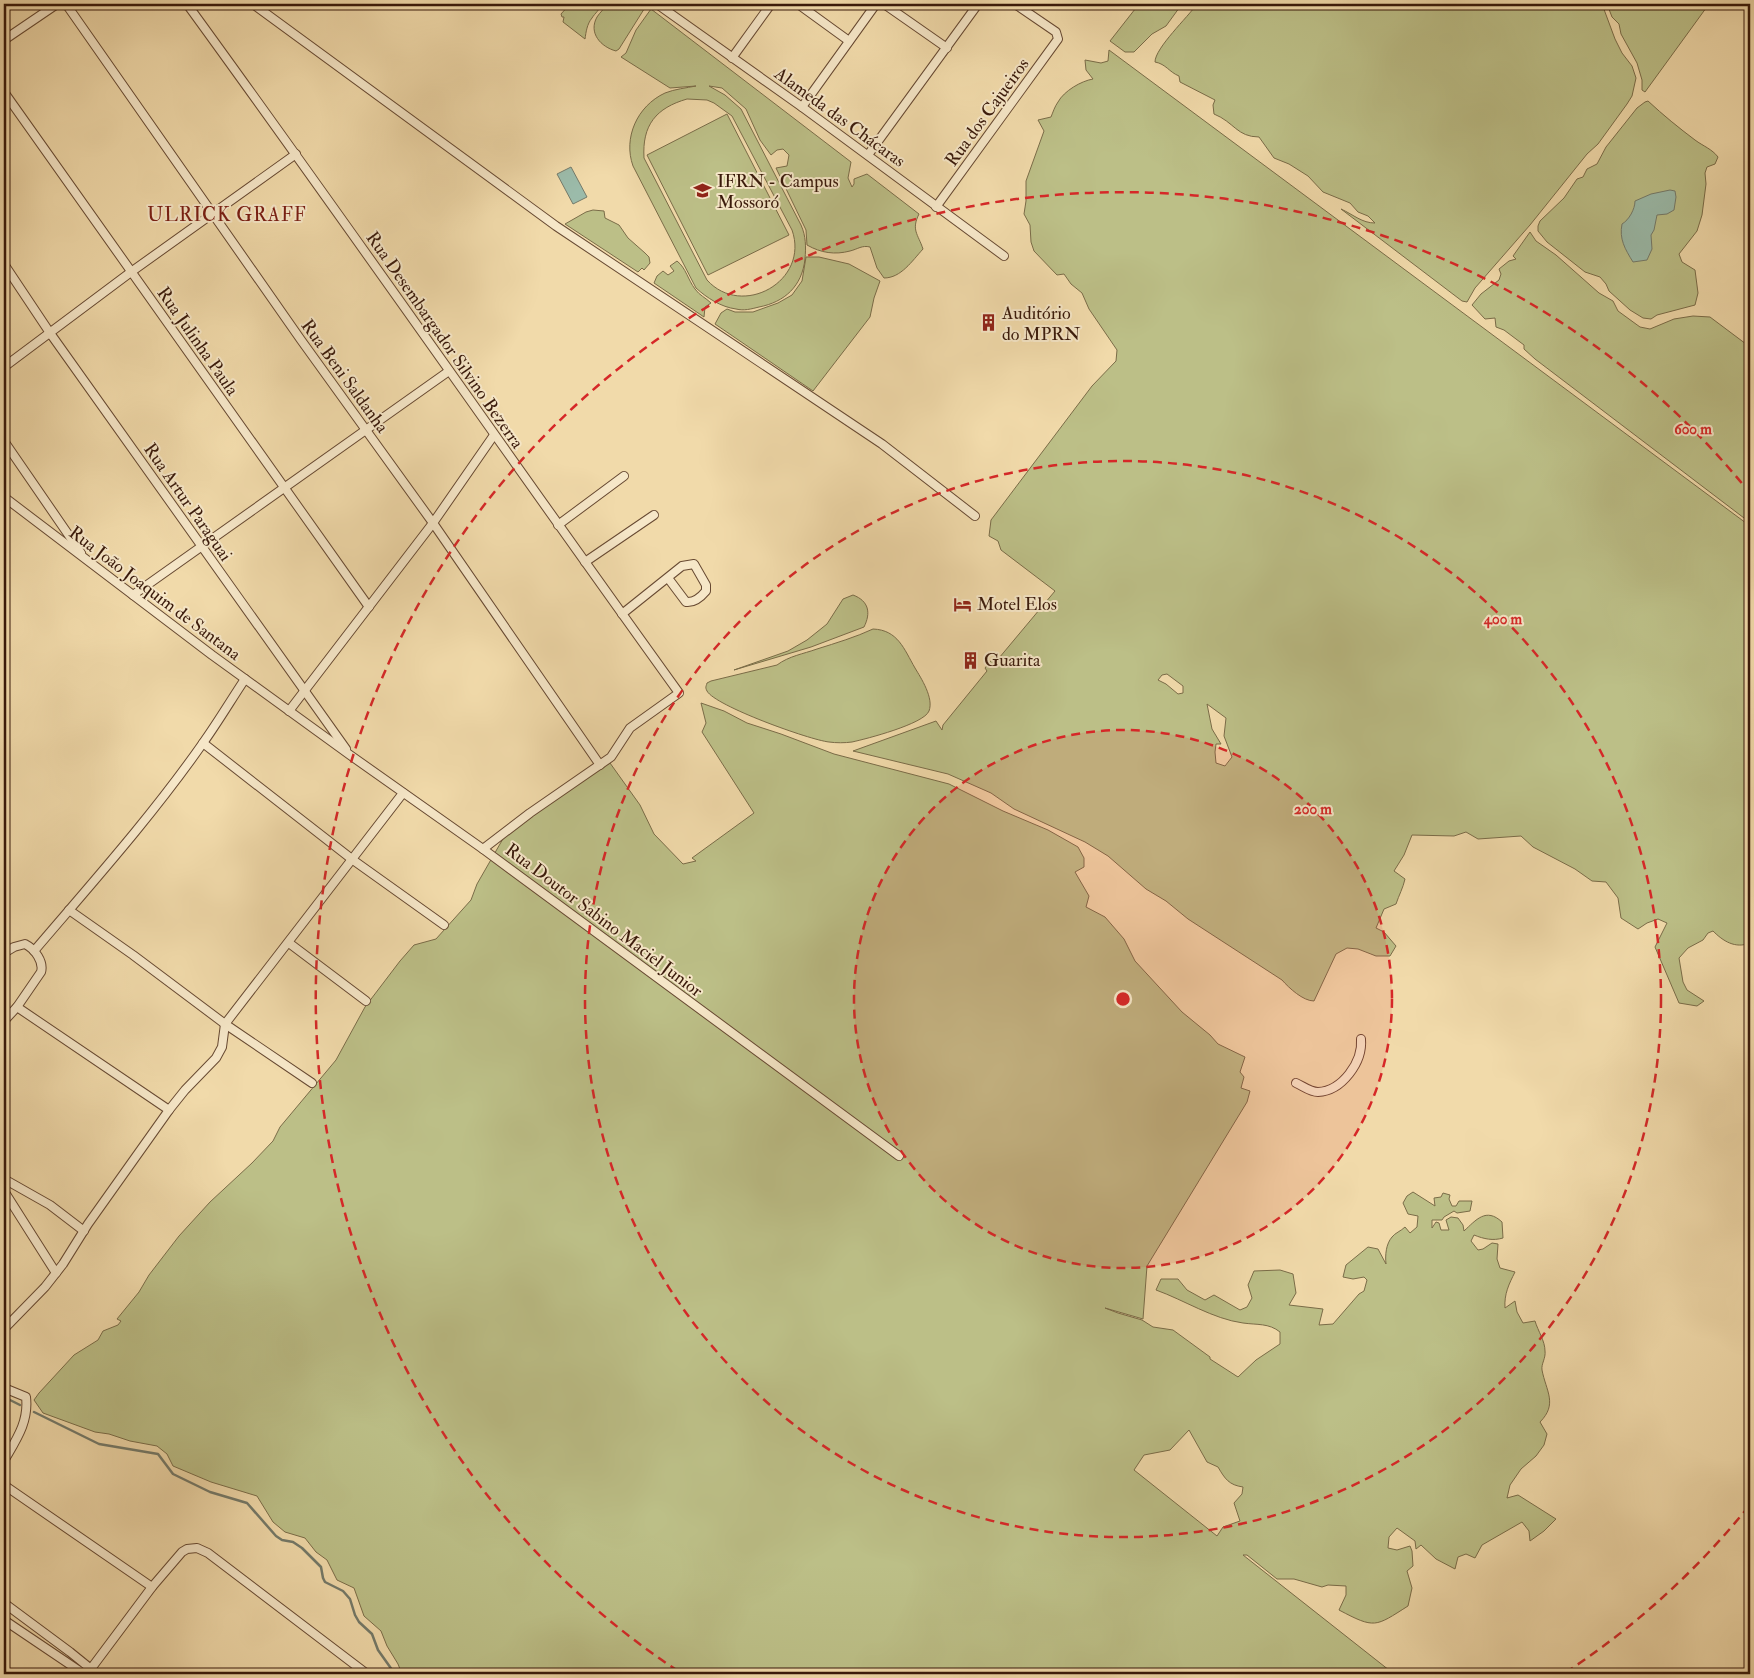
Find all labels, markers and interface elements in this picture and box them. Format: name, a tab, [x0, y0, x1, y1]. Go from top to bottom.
street label: Rua dos Cajueiros	[940, 54, 1034, 171]
street label: Alameda das Chácaras	[769, 62, 910, 173]
place label: IFRN - Campus Mossoró	[717, 170, 839, 214]
school or university icon: IFRN - Campus Mossoró	[693, 181, 713, 201]
district label: ULRICK GRAFF	[147, 203, 307, 227]
street label: Rua Desembargador Silvino Bezerra	[361, 227, 529, 454]
street label: Rua Julinha Paula	[152, 282, 244, 401]
place label: Auditório do MPRN	[1001, 302, 1080, 346]
building icon: Auditório do MPRN	[978, 313, 998, 333]
street label: Rua Beni Saldanha	[296, 315, 394, 438]
text: 600 m	[1674, 420, 1712, 439]
street label: Rua Artur Paraguai	[138, 439, 237, 566]
street label: Rua João Joaquim de Santana	[64, 521, 246, 666]
place label: Motel Elos	[977, 593, 1057, 616]
hotel icon: Motel Elos	[953, 594, 973, 614]
text: 400 m	[1483, 610, 1522, 629]
place label: Guarita	[984, 649, 1041, 672]
building icon: Guarita	[960, 650, 980, 670]
text: 200 m	[1294, 800, 1332, 819]
street label: Rua Doutor Sabino Maciel Junior	[500, 839, 707, 1002]
centre of rings	[1114, 990, 1132, 1008]

